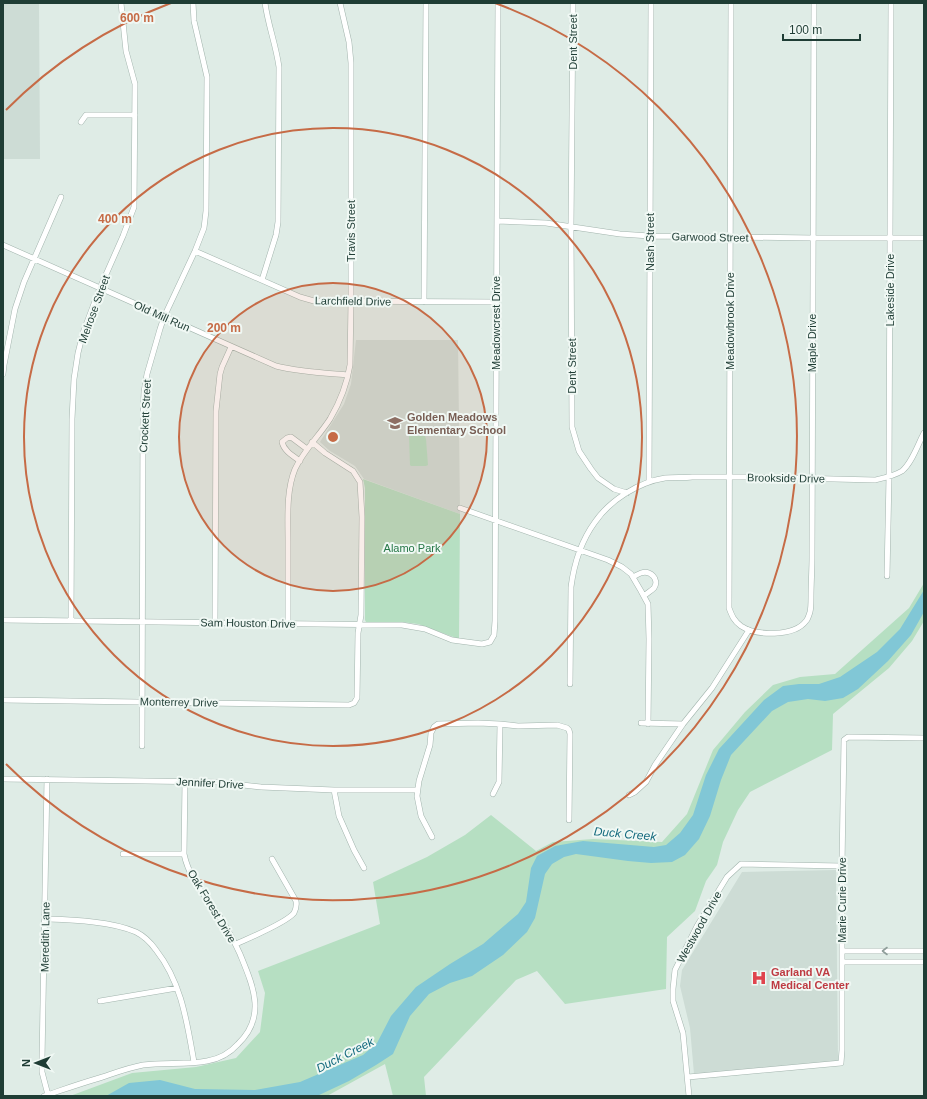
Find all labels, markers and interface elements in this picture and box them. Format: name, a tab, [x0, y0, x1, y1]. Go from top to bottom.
text: 600 m	[120, 11, 154, 25]
street label: Dent Street	[567, 14, 579, 70]
scale bar	[783, 16, 860, 42]
text: 100 m	[789, 23, 822, 37]
street label: Travis Street	[345, 200, 357, 262]
text: 400 m	[98, 212, 132, 226]
street label: Nash Street	[644, 213, 656, 271]
street label: Garwood Street	[671, 230, 749, 244]
street label: Lakeside Drive	[884, 254, 896, 326]
street label: Meadowbrook Drive	[724, 272, 736, 370]
street label: Melrose Street	[76, 273, 112, 345]
street label: Meadowcrest Drive	[490, 276, 502, 370]
street label: Larchfield Drive	[315, 294, 391, 308]
street label: Old Mill Run	[132, 298, 192, 334]
street label: Maple Drive	[806, 314, 818, 372]
text: 200 m	[207, 321, 241, 335]
street label: Dent Street	[566, 338, 578, 394]
street label: Crockett Street	[137, 379, 153, 453]
place label: Golden Meadows Elementary School	[407, 411, 506, 436]
school or university icon: Golden Meadows Elementary School	[386, 414, 404, 432]
centre of rings	[326, 430, 340, 444]
street label: Brookside Drive	[747, 471, 825, 485]
park label: Alamo Park	[384, 542, 441, 554]
street label: Sam Houston Drive	[200, 616, 296, 630]
street label: Monterrey Drive	[140, 695, 218, 709]
street label: Jennifer Drive	[176, 775, 244, 791]
water label: Duck Creek	[593, 824, 658, 844]
street label: Marie Curie Drive	[836, 857, 848, 943]
street label: Oak Forest Drive	[185, 867, 239, 945]
street label: Westwood Drive	[674, 889, 724, 965]
street label: Meredith Lane	[38, 902, 52, 972]
one-way arrow	[882, 947, 888, 955]
place label: Garland VA Medical Center	[771, 966, 850, 991]
hospital icon: Garland VA Medical Center	[750, 969, 768, 987]
water label: Duck Creek	[314, 1034, 377, 1075]
north arrow	[16, 1043, 56, 1083]
text: N	[20, 1059, 32, 1067]

